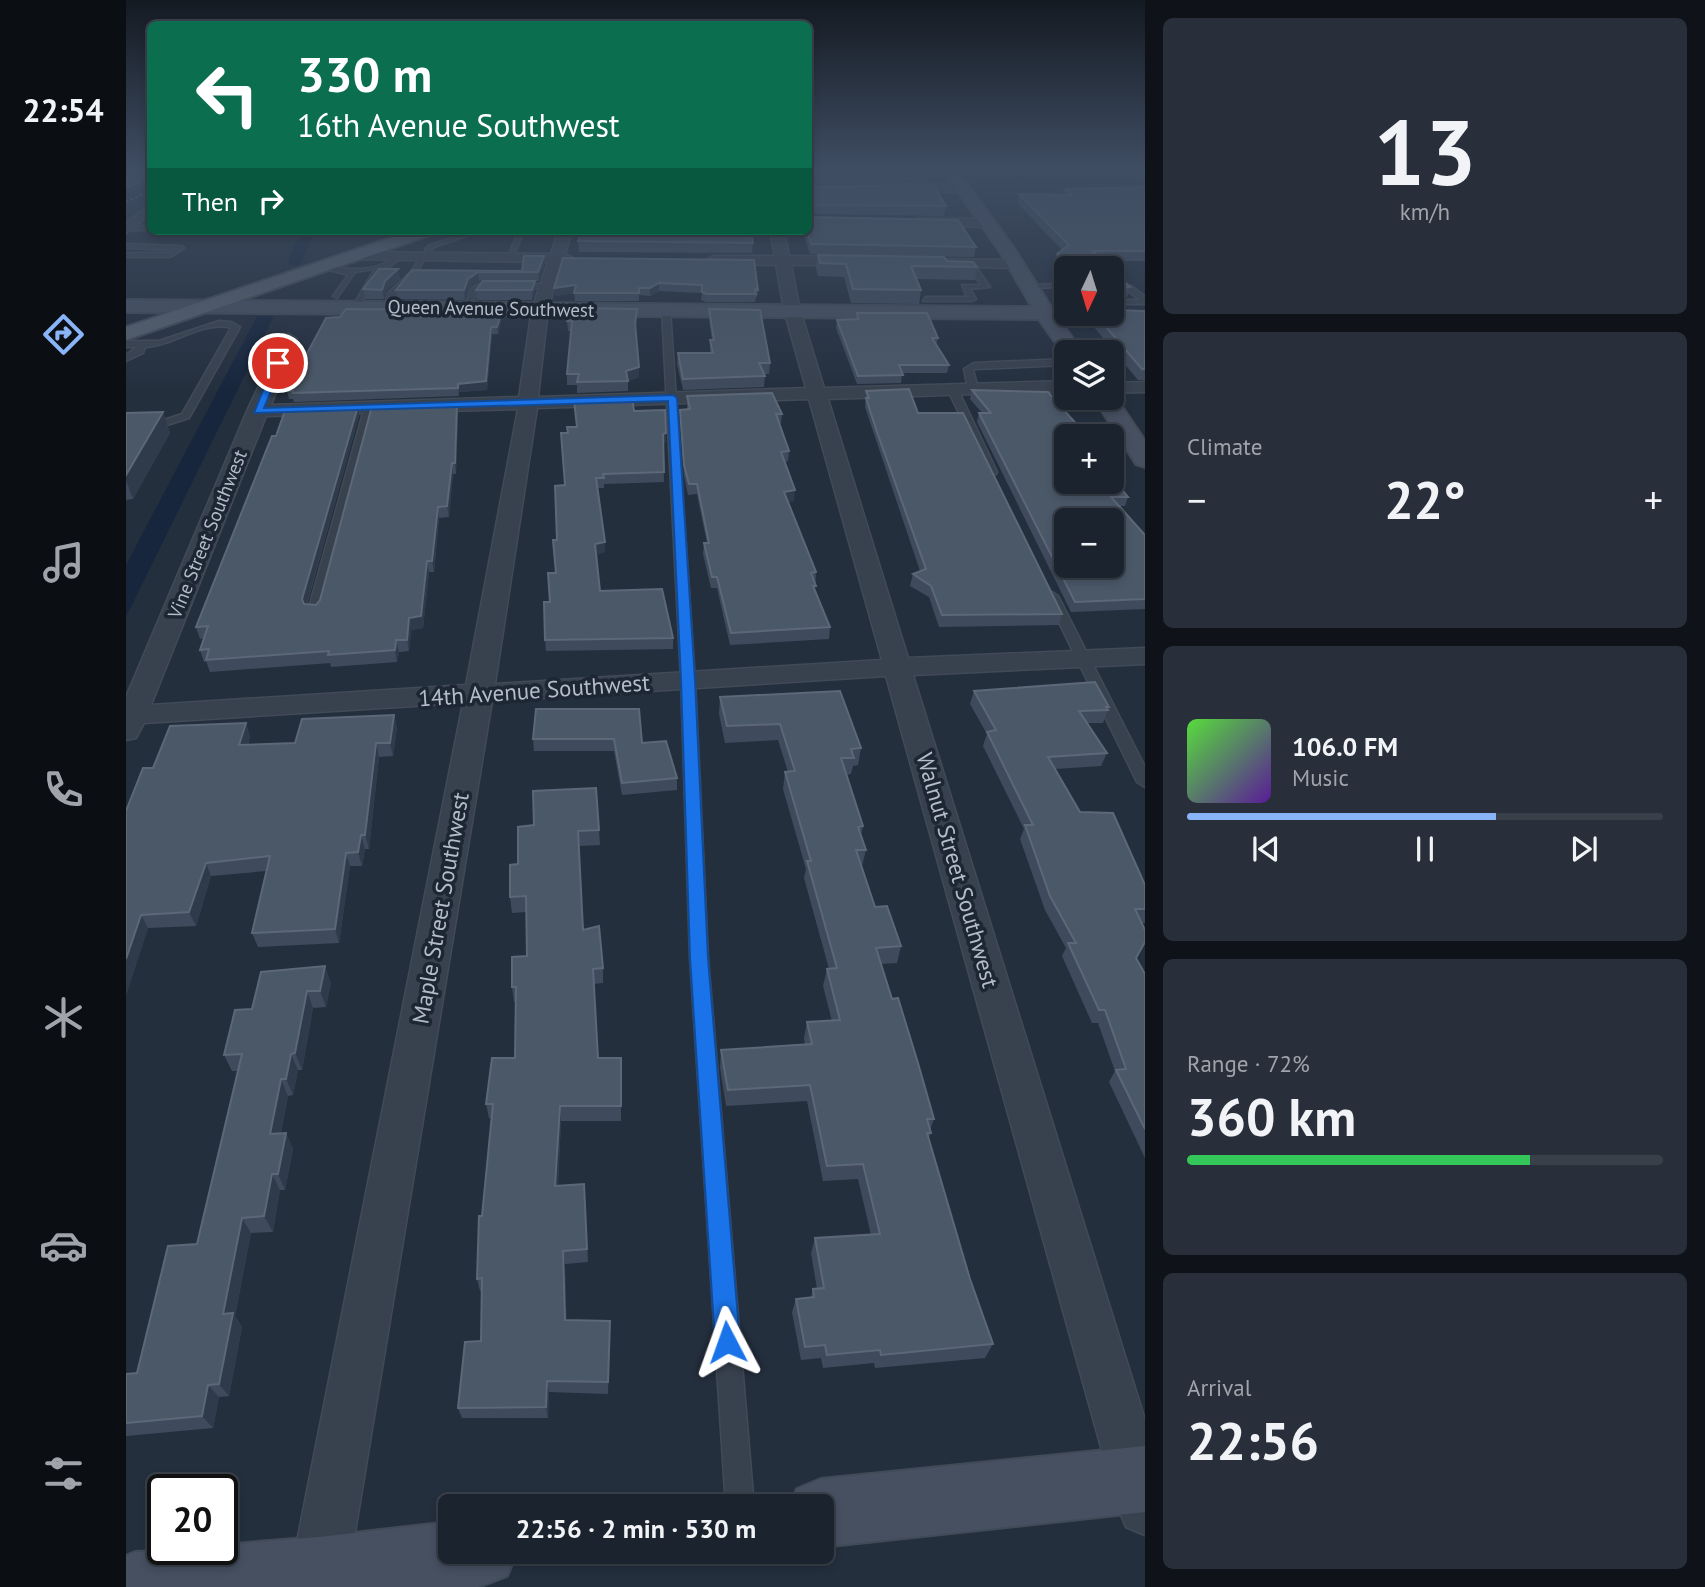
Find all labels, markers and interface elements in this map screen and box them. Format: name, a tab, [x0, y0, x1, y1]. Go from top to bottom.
text: 330 m	[297, 42, 432, 106]
icon: left	[182, 49, 273, 140]
text: 22:54	[22, 89, 104, 131]
text: 13	[1373, 92, 1477, 210]
text: 16th Avenue Southwest	[297, 104, 620, 146]
icon: right	[252, 182, 290, 220]
text: Then	[182, 185, 238, 218]
text: km/h	[1400, 197, 1450, 226]
north arrow	[1054, 256, 1124, 326]
map controls	[1054, 256, 1124, 578]
street label: Queen Avenue Southwest	[387, 294, 595, 322]
icon: directions	[39, 310, 88, 359]
pin	[248, 333, 308, 393]
button: layers	[1054, 340, 1124, 410]
icon: arrive	[259, 344, 297, 382]
button: +	[1054, 424, 1124, 494]
text: Climate	[1187, 432, 1262, 461]
street label: Vine Street Southwest	[162, 446, 252, 623]
text: 22°	[1384, 466, 1466, 533]
text: −	[1187, 475, 1206, 524]
text: +	[1644, 475, 1663, 524]
button: −	[1054, 508, 1124, 578]
icon: music	[39, 538, 88, 587]
street label: 14th Avenue Southwest	[417, 667, 651, 713]
text: 106.0 FM	[1292, 730, 1398, 763]
street label: Walnut Street Southwest	[911, 749, 1006, 991]
text: Music	[1292, 763, 1349, 792]
icon: phone	[39, 765, 88, 814]
street label: Maple Street Southwest	[405, 790, 475, 1026]
icon: previous	[1247, 830, 1285, 868]
icon: pause	[1406, 830, 1444, 868]
icon: next	[1565, 830, 1603, 868]
icon: climate	[39, 993, 88, 1042]
text: Range · 72%	[1187, 1049, 1310, 1078]
text: 360 km	[1187, 1083, 1356, 1150]
icon: car	[39, 1221, 88, 1270]
position arrow	[690, 1305, 764, 1379]
text: Arrival	[1187, 1373, 1251, 1402]
text: 22:56	[1187, 1407, 1319, 1474]
icon: filters	[39, 1449, 88, 1498]
speed limit sign: 20	[147, 1474, 238, 1565]
text: 22:56 · 2 min · 530 m	[516, 1512, 756, 1545]

